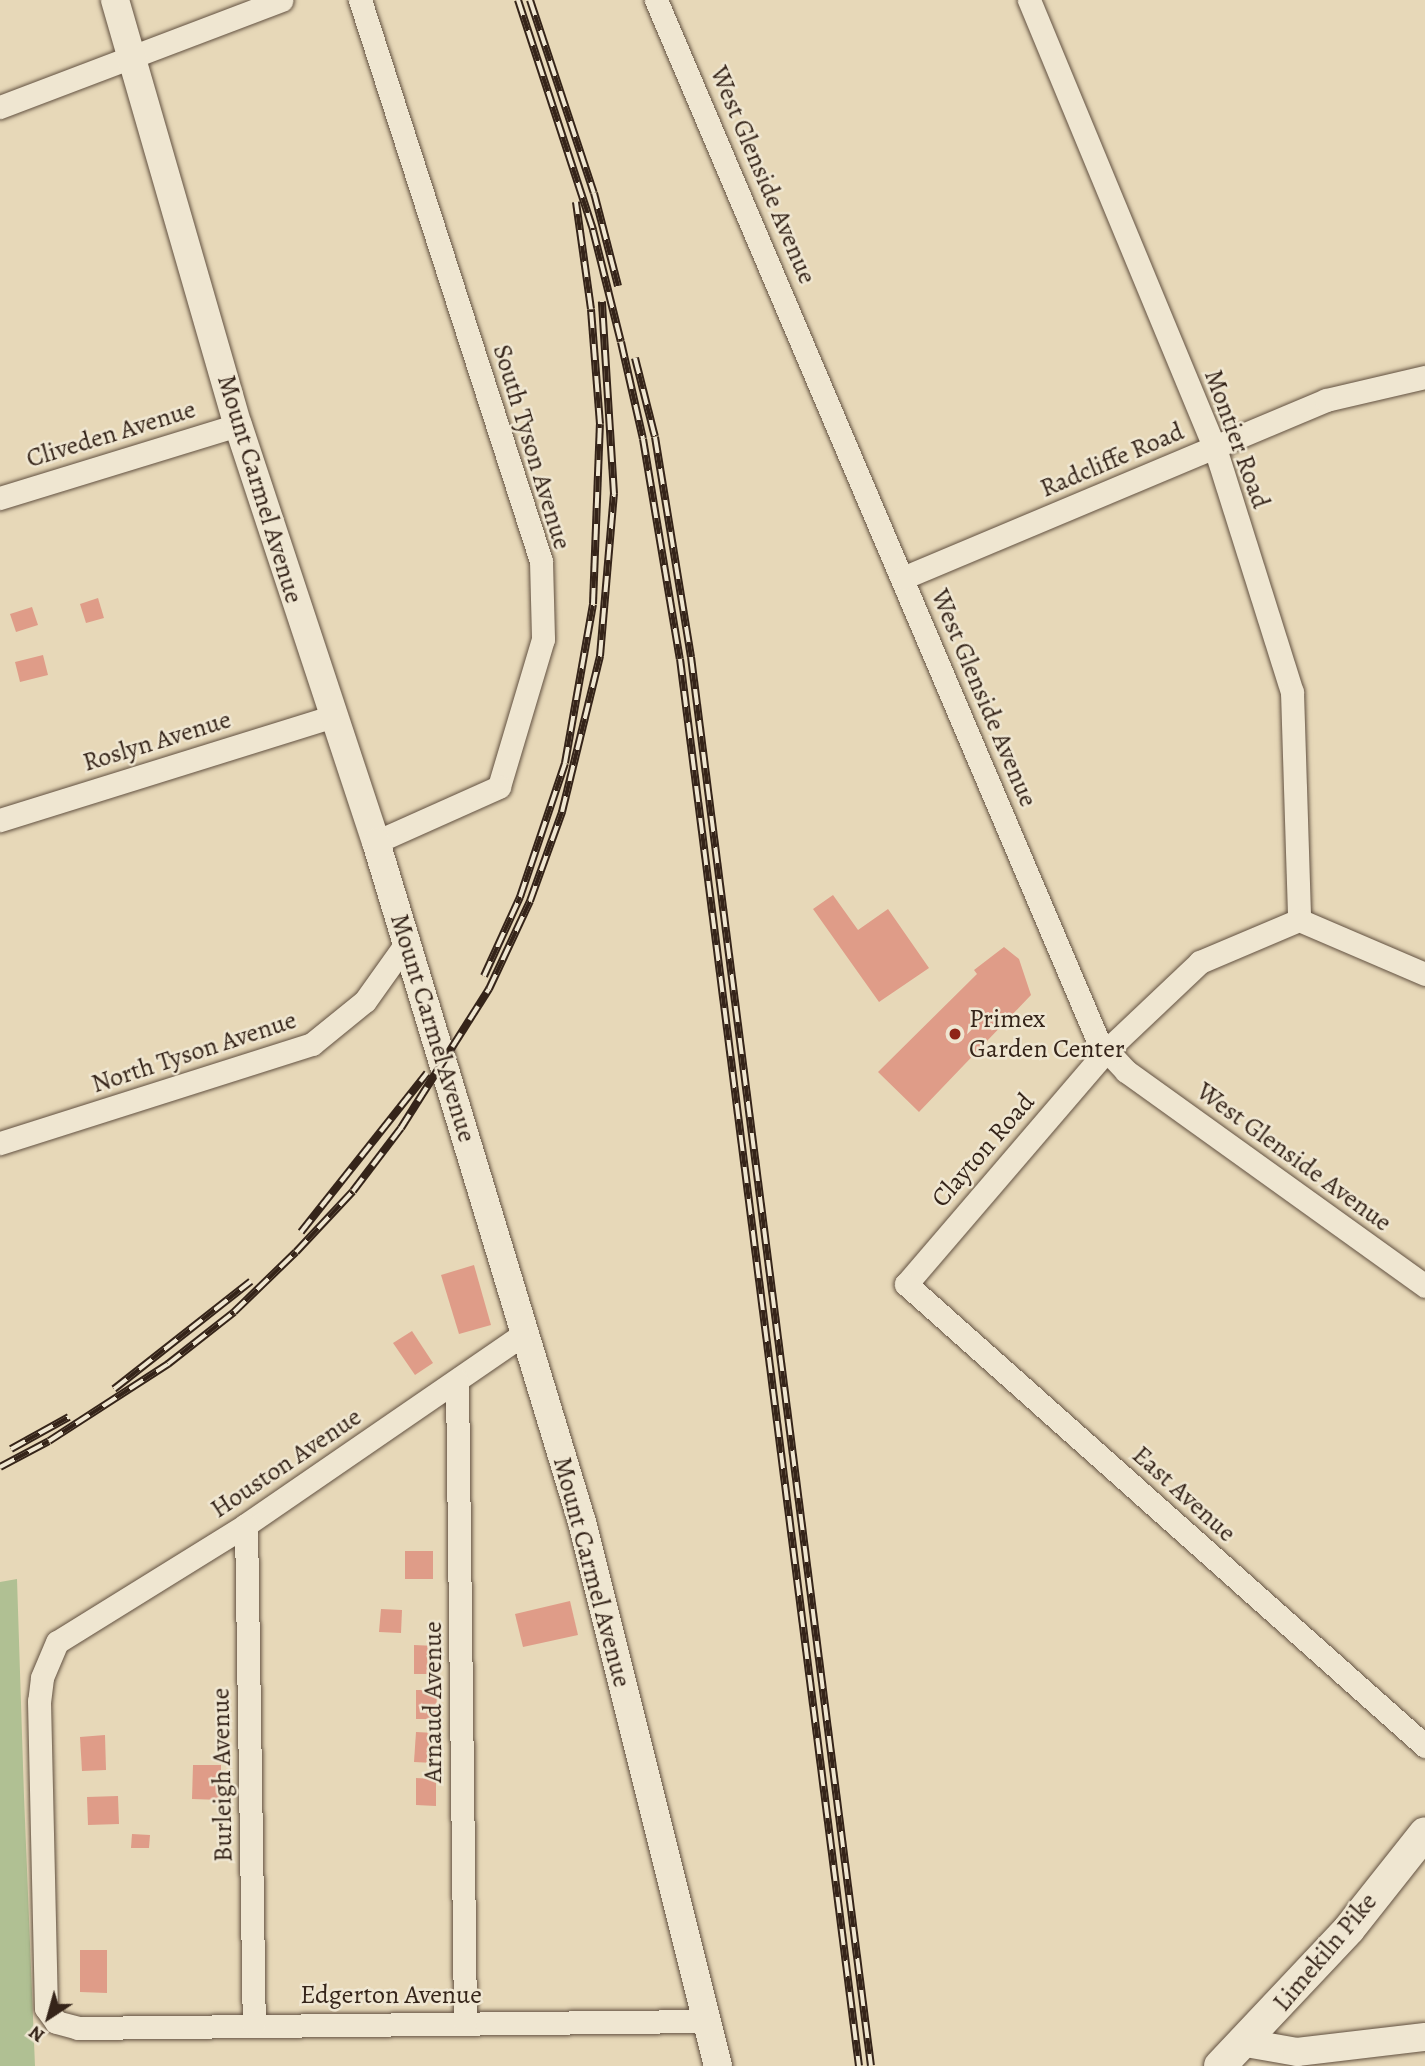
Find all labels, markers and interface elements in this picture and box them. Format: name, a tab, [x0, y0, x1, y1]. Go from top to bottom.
street label: West Glenside Avenue	[703, 61, 823, 289]
street label: South Tyson Avenue	[486, 341, 578, 553]
street label: Montier Road	[1197, 365, 1277, 513]
street label: Mount Carmel Avenue	[210, 371, 310, 607]
street label: Cliveden Avenue	[23, 393, 199, 475]
street label: Radcliffe Road	[1035, 416, 1189, 504]
street label: West Glenside Avenue	[924, 584, 1044, 812]
street label: Roslyn Avenue	[79, 704, 235, 778]
street label: Mount Carmel Avenue	[383, 910, 483, 1146]
place label: Primex Garden Center	[969, 1003, 1125, 1064]
street label: North Tyson Avenue	[88, 1004, 300, 1100]
marker: Primex Garden Center	[947, 1026, 963, 1042]
street label: West Glenside Avenue	[1190, 1076, 1398, 1238]
street label: Clayton Road	[925, 1087, 1041, 1213]
street label: Houston Avenue	[205, 1401, 367, 1525]
street label: East Avenue	[1126, 1439, 1242, 1549]
street label: Mount Carmel Avenue	[546, 1453, 638, 1691]
street label: Arnaud Avenue	[417, 1621, 449, 1783]
street label: Burleigh Avenue	[205, 1688, 239, 1862]
street label: Limekiln Pike	[1266, 1886, 1384, 2018]
street label: Edgerton Avenue	[300, 1979, 482, 2011]
north arrow	[14, 1982, 84, 2052]
text: N	[23, 2019, 50, 2049]

